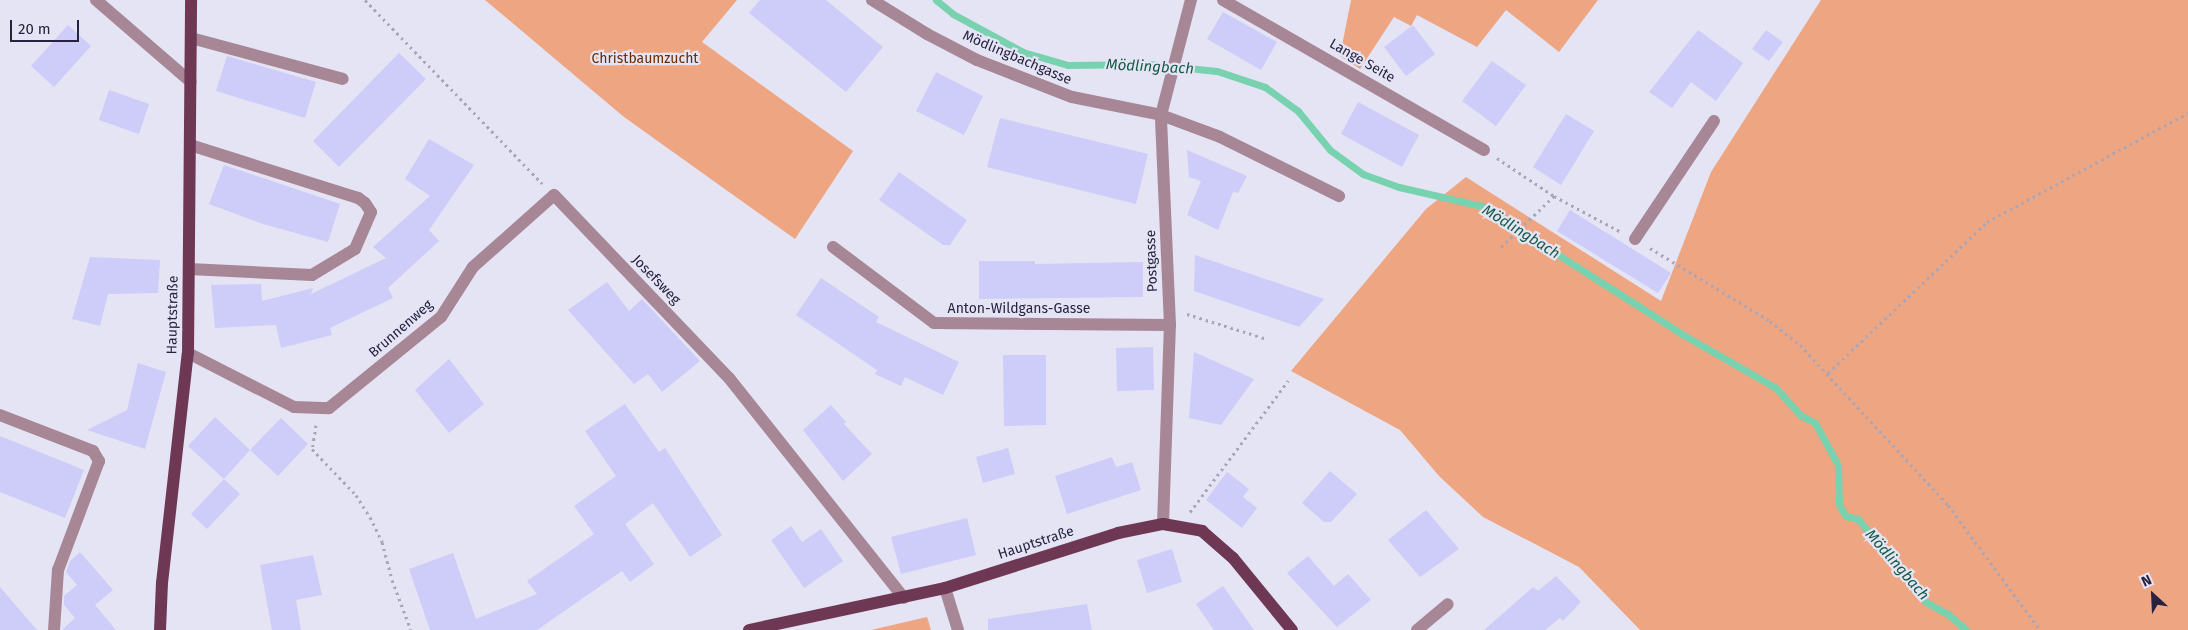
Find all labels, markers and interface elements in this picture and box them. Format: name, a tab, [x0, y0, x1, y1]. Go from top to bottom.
scale bar	[12, 10, 81, 42]
text: 20 m	[18, 20, 51, 38]
street label: Mödlingbachgasse	[960, 27, 1074, 89]
street label: Lange Seite	[1326, 36, 1398, 86]
park label: Christbaumzucht	[592, 51, 698, 67]
water label: Mödlingbach	[1106, 56, 1194, 78]
water label: Mödlingbach	[1479, 201, 1563, 263]
street label: Postgasse	[1143, 230, 1161, 292]
street label: Josefsweg	[628, 252, 684, 308]
street label: Hauptstraße	[164, 276, 182, 354]
street label: Brunnenweg	[366, 297, 436, 361]
street label: Anton-Wildgans-Gasse	[948, 301, 1090, 317]
street label: Hauptstraße	[996, 523, 1076, 563]
water label: Mödlingbach	[1861, 526, 1933, 604]
north arrow	[2128, 570, 2178, 620]
text: N	[2139, 571, 2154, 591]

